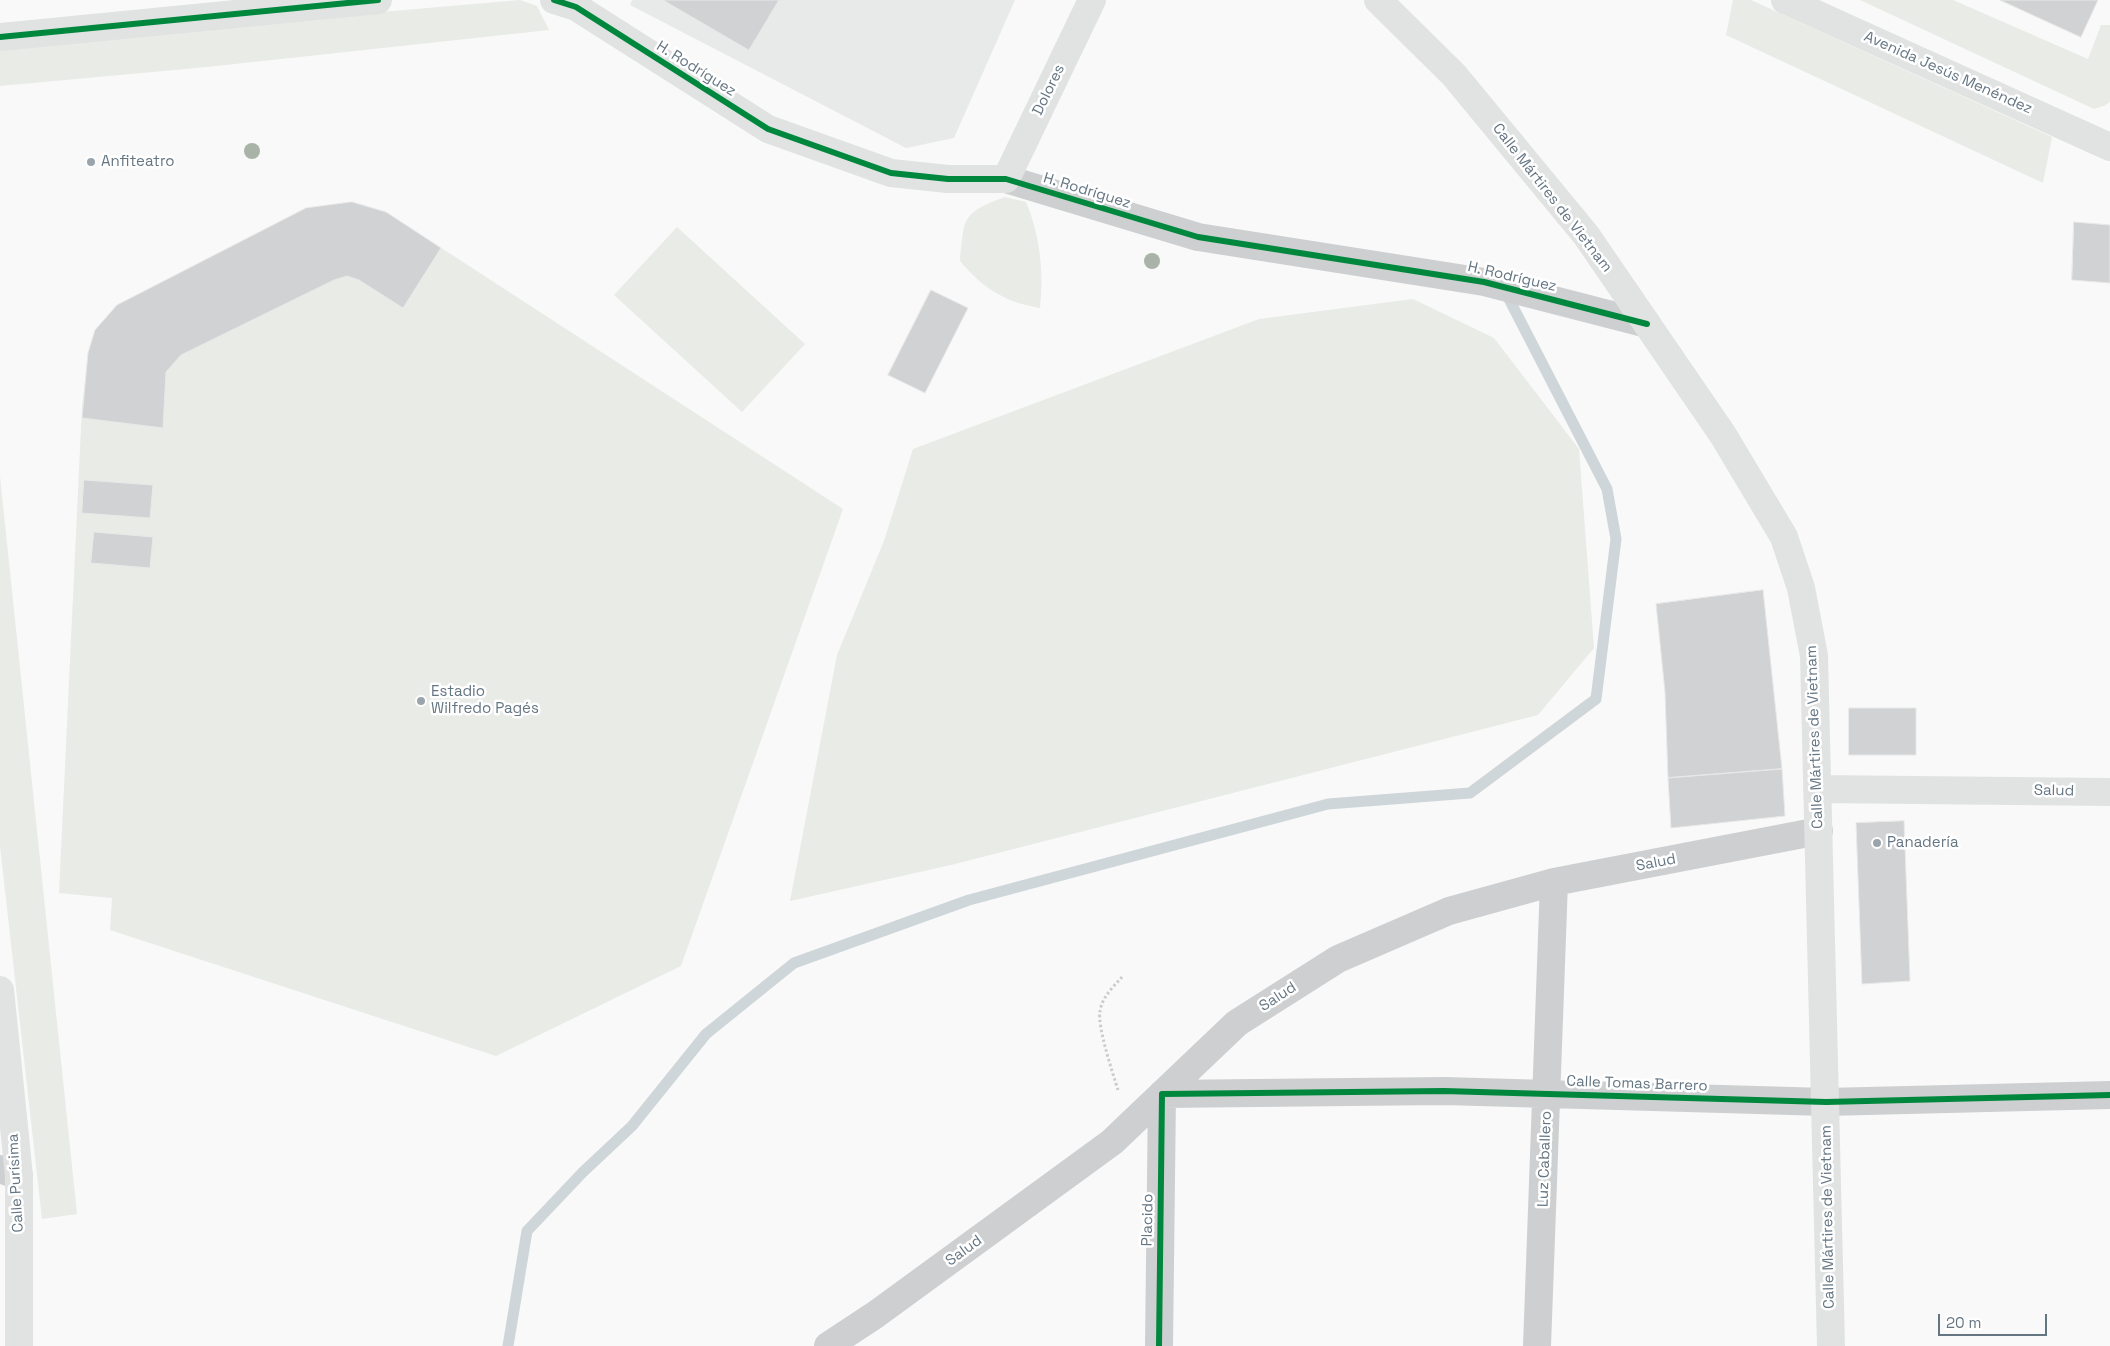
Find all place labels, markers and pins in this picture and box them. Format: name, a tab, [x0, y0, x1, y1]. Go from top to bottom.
place label: Anfiteatro	[101, 153, 175, 171]
marker: Anfiteatro	[85, 156, 97, 168]
place label: Estadio Wilfredo Pagés	[431, 683, 539, 718]
marker: Estadio Wilfredo Pagés	[415, 695, 427, 707]
place label: Panadería	[1887, 834, 1959, 852]
marker: Panadería	[1871, 837, 1883, 849]

